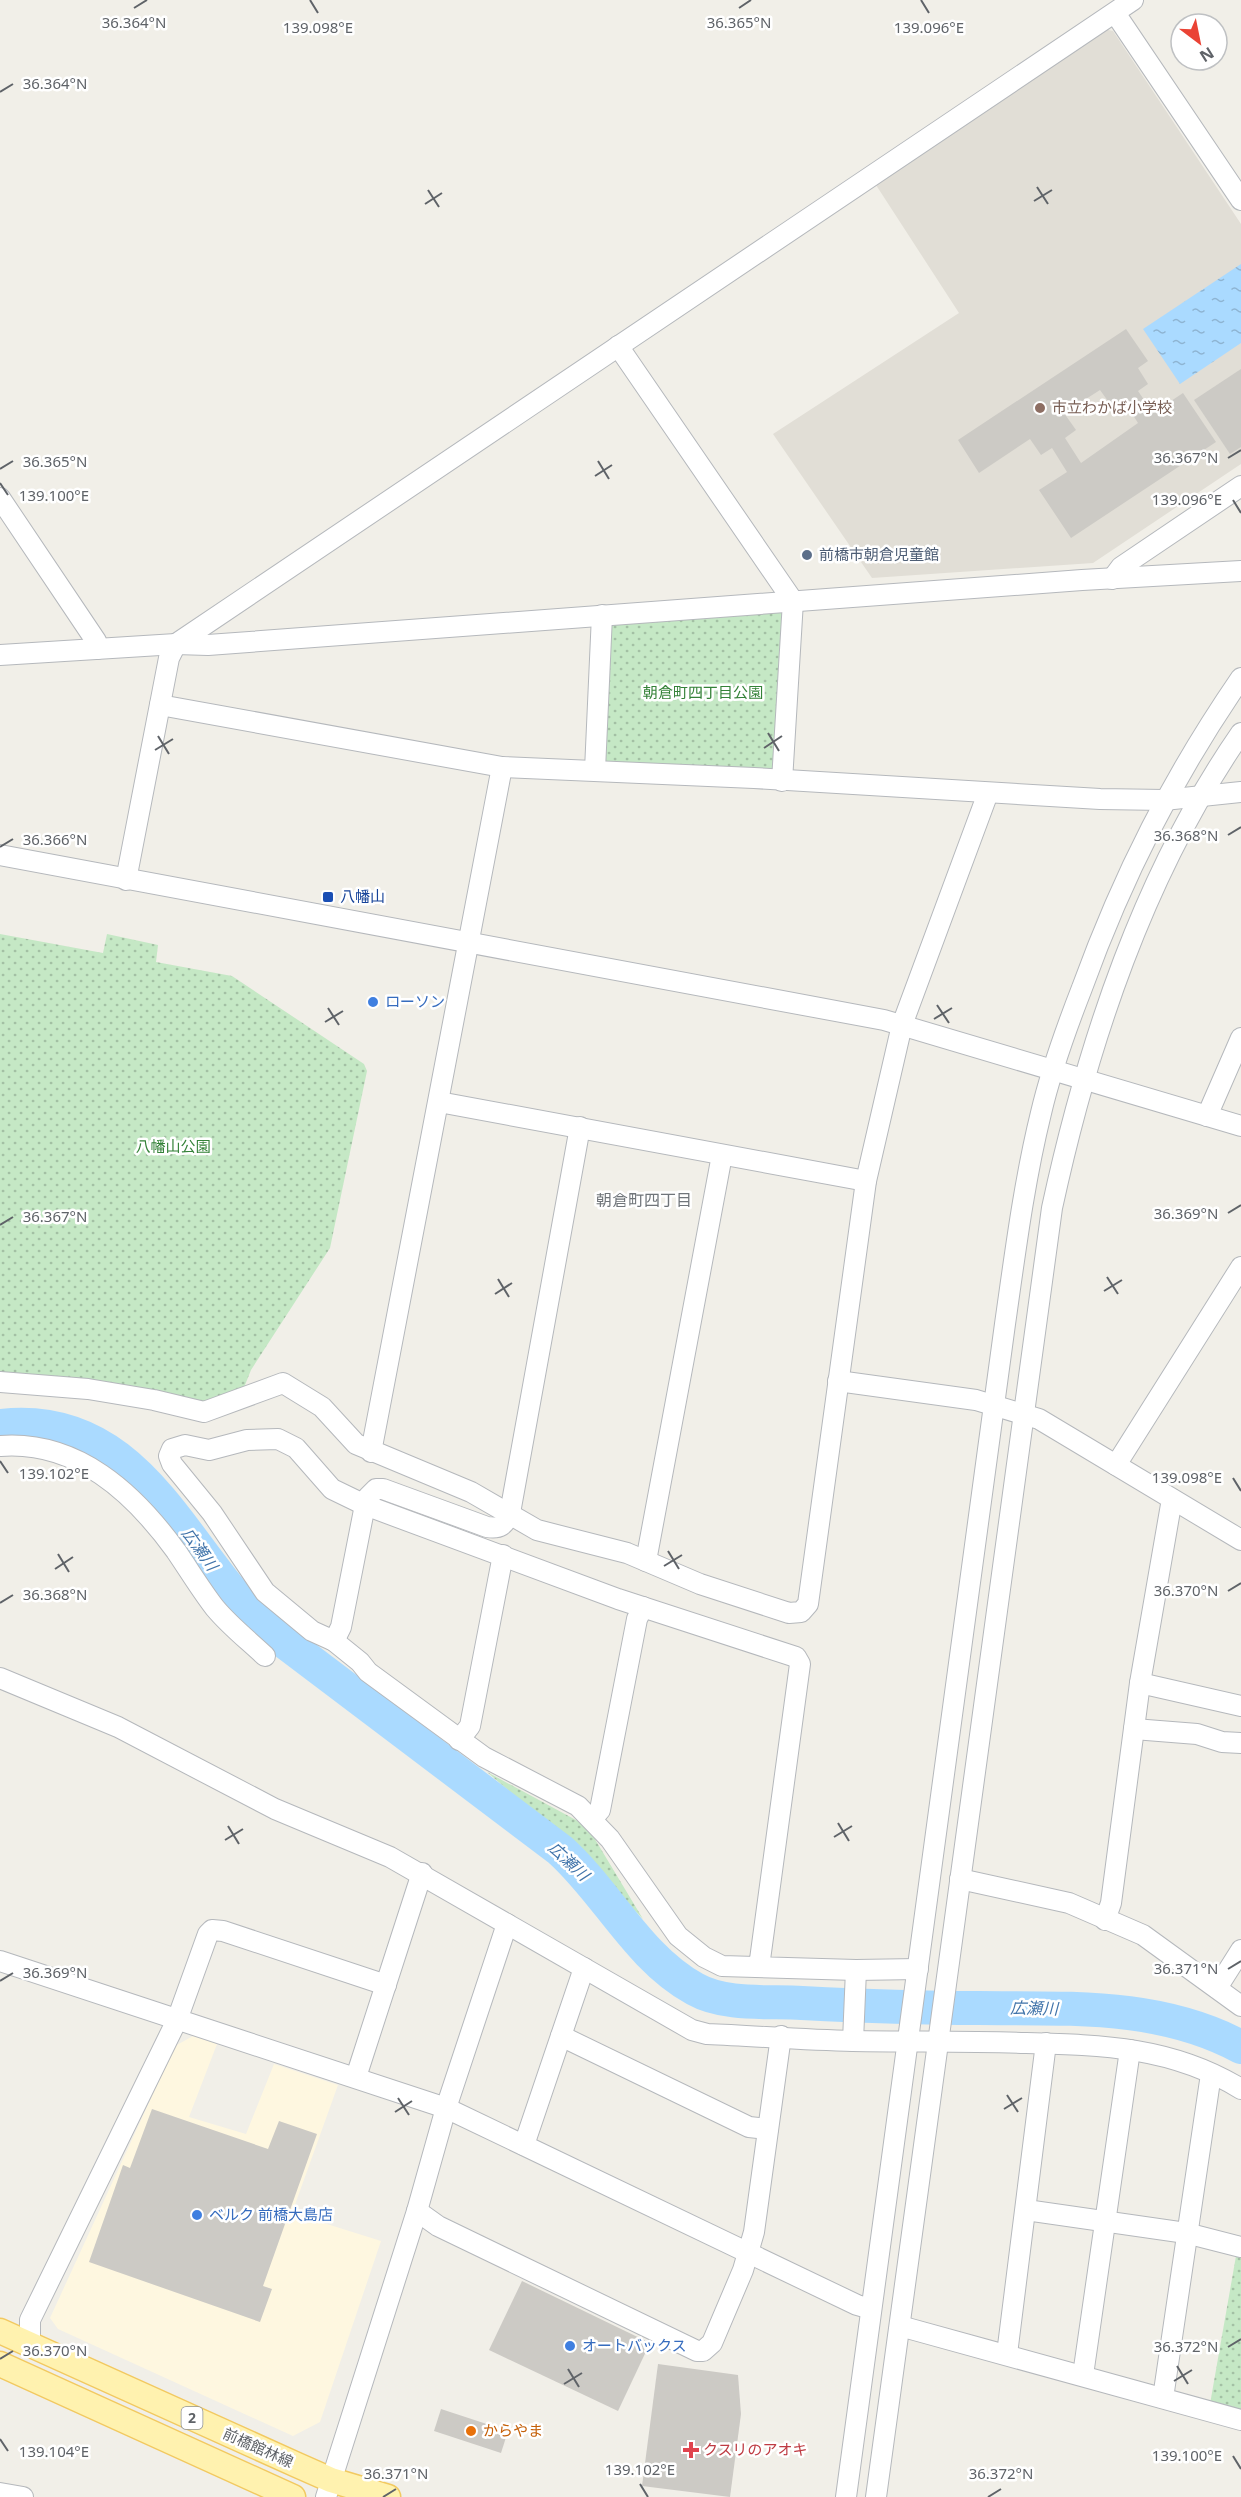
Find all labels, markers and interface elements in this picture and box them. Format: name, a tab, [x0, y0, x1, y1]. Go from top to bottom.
text: 36.364°N	[102, 12, 166, 32]
text: 36.365°N	[707, 12, 771, 32]
north arrow	[1169, 12, 1229, 72]
text: 139.098°E	[283, 17, 353, 37]
text: 139.096°E	[894, 17, 964, 37]
text: N	[1196, 42, 1218, 67]
text: 36.364°N	[23, 73, 87, 93]
place label: 市立わかば小学校	[1052, 397, 1172, 417]
marker: 市立わかば小学校	[1033, 401, 1047, 415]
text: 36.367°N	[1154, 447, 1218, 467]
text: 36.365°N	[23, 451, 87, 471]
text: 139.100°E	[19, 485, 89, 505]
text: 139.096°E	[1152, 489, 1222, 509]
place label: 前橋市朝倉児童館	[819, 544, 939, 564]
marker: 前橋市朝倉児童館	[800, 548, 814, 562]
park label: 朝倉町四丁目公園	[643, 682, 763, 702]
text: 36.368°N	[1154, 825, 1218, 845]
text: 36.366°N	[23, 829, 87, 849]
place label: 八幡山	[340, 886, 385, 906]
marker: 八幡山	[321, 890, 335, 904]
place label: ローソン	[385, 991, 445, 1011]
marker: ローソン	[366, 995, 380, 1009]
park label: 八幡山公園	[135, 1136, 211, 1156]
district label: 朝倉町四丁目	[596, 1189, 692, 1211]
text: 36.369°N	[1154, 1203, 1218, 1223]
text: 36.367°N	[23, 1206, 87, 1226]
text: 139.102°E	[19, 1463, 89, 1483]
text: 139.098°E	[1152, 1467, 1222, 1487]
water label: 広瀬川	[177, 1523, 224, 1576]
text: 36.370°N	[1154, 1580, 1218, 1600]
text: 36.368°N	[23, 1584, 87, 1604]
water label: 広瀬川	[544, 1837, 596, 1887]
text: 36.371°N	[1154, 1958, 1218, 1978]
text: 36.369°N	[23, 1962, 87, 1982]
water label: 広瀬川	[1010, 1997, 1060, 2019]
place label: ベルク 前橋大島店	[209, 2204, 333, 2224]
marker: ベルク 前橋大島店	[190, 2208, 204, 2222]
place label: オートバックス	[582, 2335, 687, 2355]
text: 36.372°N	[1154, 2336, 1218, 2356]
marker: オートバックス	[563, 2339, 577, 2353]
text: 36.370°N	[23, 2340, 87, 2360]
road number: 2	[182, 2407, 202, 2429]
place label: からやま	[483, 2420, 543, 2440]
street label: 前橋館林線	[220, 2423, 297, 2471]
marker: からやま	[464, 2424, 478, 2438]
place label: クスリのアオキ	[703, 2439, 808, 2459]
text: 139.104°E	[19, 2441, 89, 2461]
marker: クスリのアオキ	[684, 2443, 698, 2457]
text: 139.100°E	[1152, 2445, 1222, 2465]
text: 139.102°E	[605, 2459, 675, 2479]
text: 36.371°N	[364, 2463, 428, 2483]
text: 36.372°N	[969, 2463, 1033, 2483]

